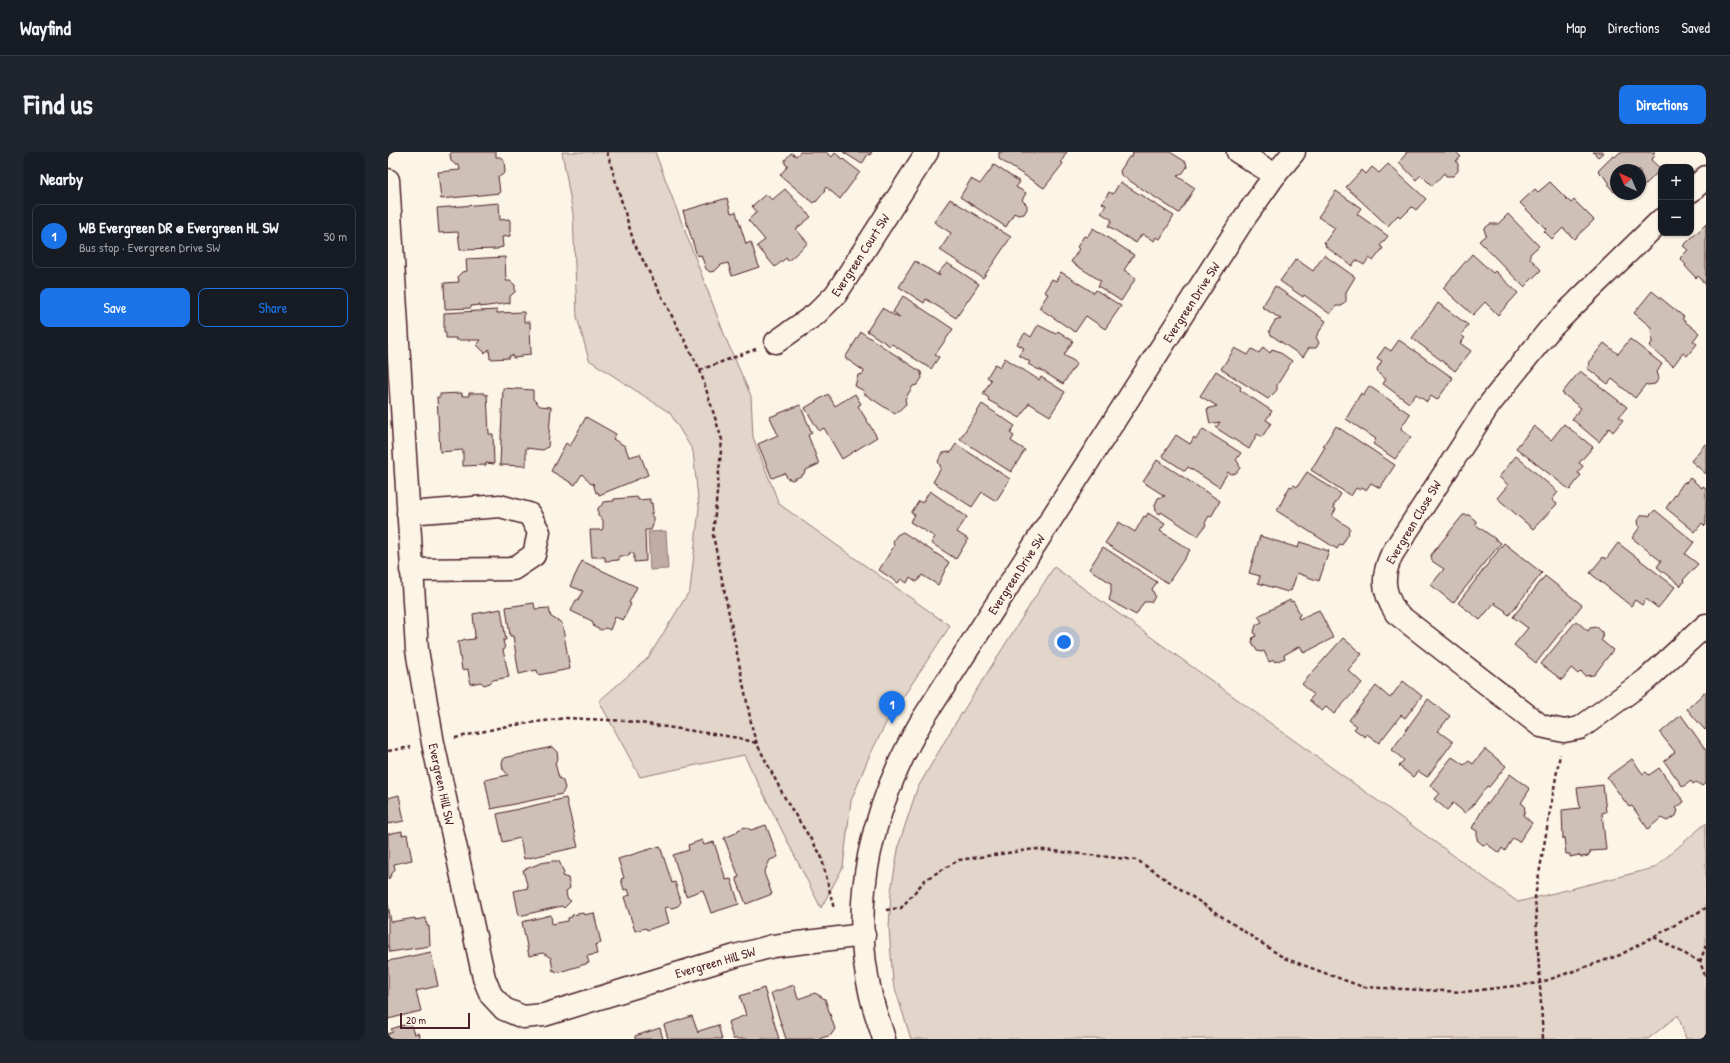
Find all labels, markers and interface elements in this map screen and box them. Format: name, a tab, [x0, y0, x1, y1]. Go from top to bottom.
text: Wayfind	[20, 15, 71, 41]
text: Map	[1566, 18, 1586, 37]
text: Directions	[1608, 18, 1659, 37]
text: Saved	[1681, 18, 1710, 37]
text: Find us	[24, 85, 93, 123]
button: Directions	[1619, 85, 1706, 124]
north arrow	[1610, 164, 1646, 200]
map controls	[1658, 164, 1694, 236]
button: +	[1658, 164, 1694, 200]
text: Nearby	[40, 167, 83, 190]
button: −	[1658, 200, 1694, 236]
street label: Evergreen Court SW	[827, 210, 893, 300]
text: WB Evergreen DR @ Evergreen HL SW	[79, 217, 279, 238]
text: 1	[52, 227, 56, 245]
text: 50 m	[324, 227, 347, 245]
text: Bus stop · Evergreen Drive SW	[79, 238, 220, 256]
street label: Evergreen Drive SW	[1158, 258, 1224, 346]
button: Save	[40, 288, 190, 327]
button: Share	[198, 288, 348, 327]
street label: Evergreen Close SW	[1381, 477, 1445, 567]
street label: Evergreen Drive SW	[983, 530, 1049, 618]
your location	[1054, 632, 1074, 652]
pin: 1	[879, 691, 905, 724]
street label: Evergreen Hill SW	[425, 742, 459, 826]
street label: Evergreen Hill SW	[673, 942, 757, 982]
scale bar	[400, 1011, 470, 1030]
text: 20 m	[406, 1013, 426, 1027]

